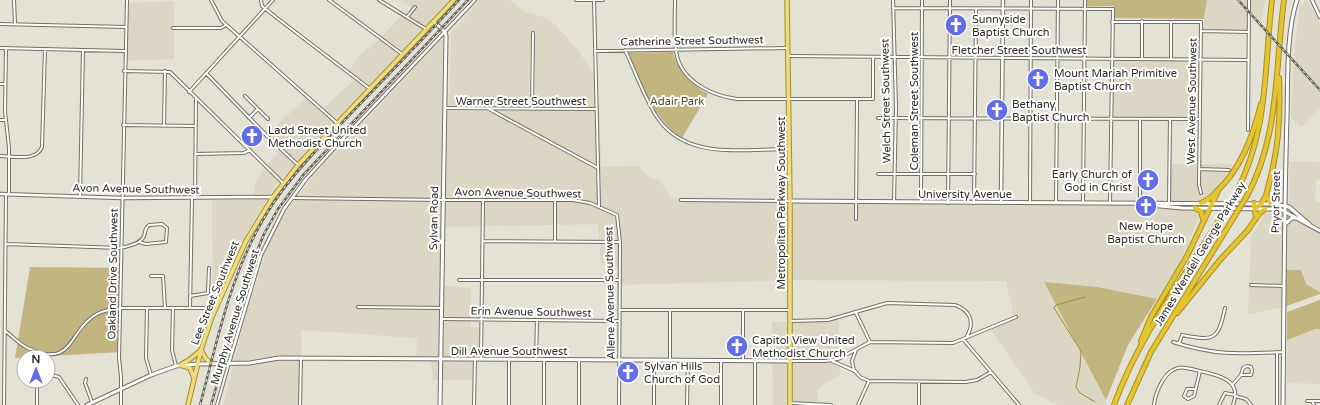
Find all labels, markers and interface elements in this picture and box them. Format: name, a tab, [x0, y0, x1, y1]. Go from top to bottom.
church icon: Sunnyside Baptist Church	[943, 12, 969, 38]
place label: Sunnyside Baptist Church	[972, 13, 1050, 39]
street label: Coleman Street Southwest	[908, 32, 921, 170]
street label: Catherine Street Southwest	[620, 33, 764, 49]
street label: West Avenue Southwest	[1184, 38, 1200, 164]
street label: Welch Street Southwest	[878, 39, 894, 163]
street label: Fletcher Street Southwest	[951, 44, 1087, 57]
church icon: Mount Mariah Primitive Baptist Church	[1025, 66, 1051, 92]
place label: Mount Mariah Primitive Baptist Church	[1054, 67, 1177, 93]
street label: Warner Street Southwest	[456, 95, 586, 108]
park label: Adair Park	[650, 95, 704, 108]
church icon: Bethany Baptist Church	[984, 97, 1010, 123]
place label: Bethany Baptist Church	[1012, 98, 1090, 124]
street label: Metropolitan Parkway Southwest	[775, 117, 788, 289]
church icon: Ladd Street United Methodist Church	[239, 123, 265, 149]
place label: Ladd Street United Methodist Church	[268, 124, 366, 150]
church icon: Early Church of God in Christ	[1135, 167, 1161, 193]
place label: Early Church of God in Christ	[1052, 168, 1133, 194]
street label: Pryor Street	[1269, 171, 1283, 233]
street label: James Wendell George Parkway	[1152, 179, 1248, 329]
street label: Avon Avenue Southwest	[72, 181, 200, 197]
street label: Avon Avenue Southwest	[454, 185, 582, 201]
street label: Sylvan Road	[427, 186, 441, 250]
street label: University Avenue	[918, 188, 1012, 201]
church icon: New Hope Baptist Church	[1133, 193, 1159, 219]
street label: Oakland Drive Southwest	[105, 208, 121, 340]
place label: New Hope Baptist Church	[1107, 220, 1185, 246]
street label: Allene Avenue Southwest	[602, 226, 618, 360]
street label: Lee Street Southwest	[188, 239, 242, 347]
street label: Murphy Avenue Southwest	[208, 248, 262, 386]
street label: Erin Avenue Southwest	[470, 304, 592, 320]
church icon: Capitol View United Methodist Church	[724, 333, 750, 359]
place label: Capitol View United Methodist Church	[752, 334, 855, 360]
street label: Dill Avenue Southwest	[451, 345, 567, 358]
north arrow	[16, 349, 56, 389]
text: N	[32, 353, 40, 366]
church icon: Sylvan Hills Church of God	[615, 359, 641, 385]
place label: Sylvan Hills Church of God	[644, 360, 720, 386]

